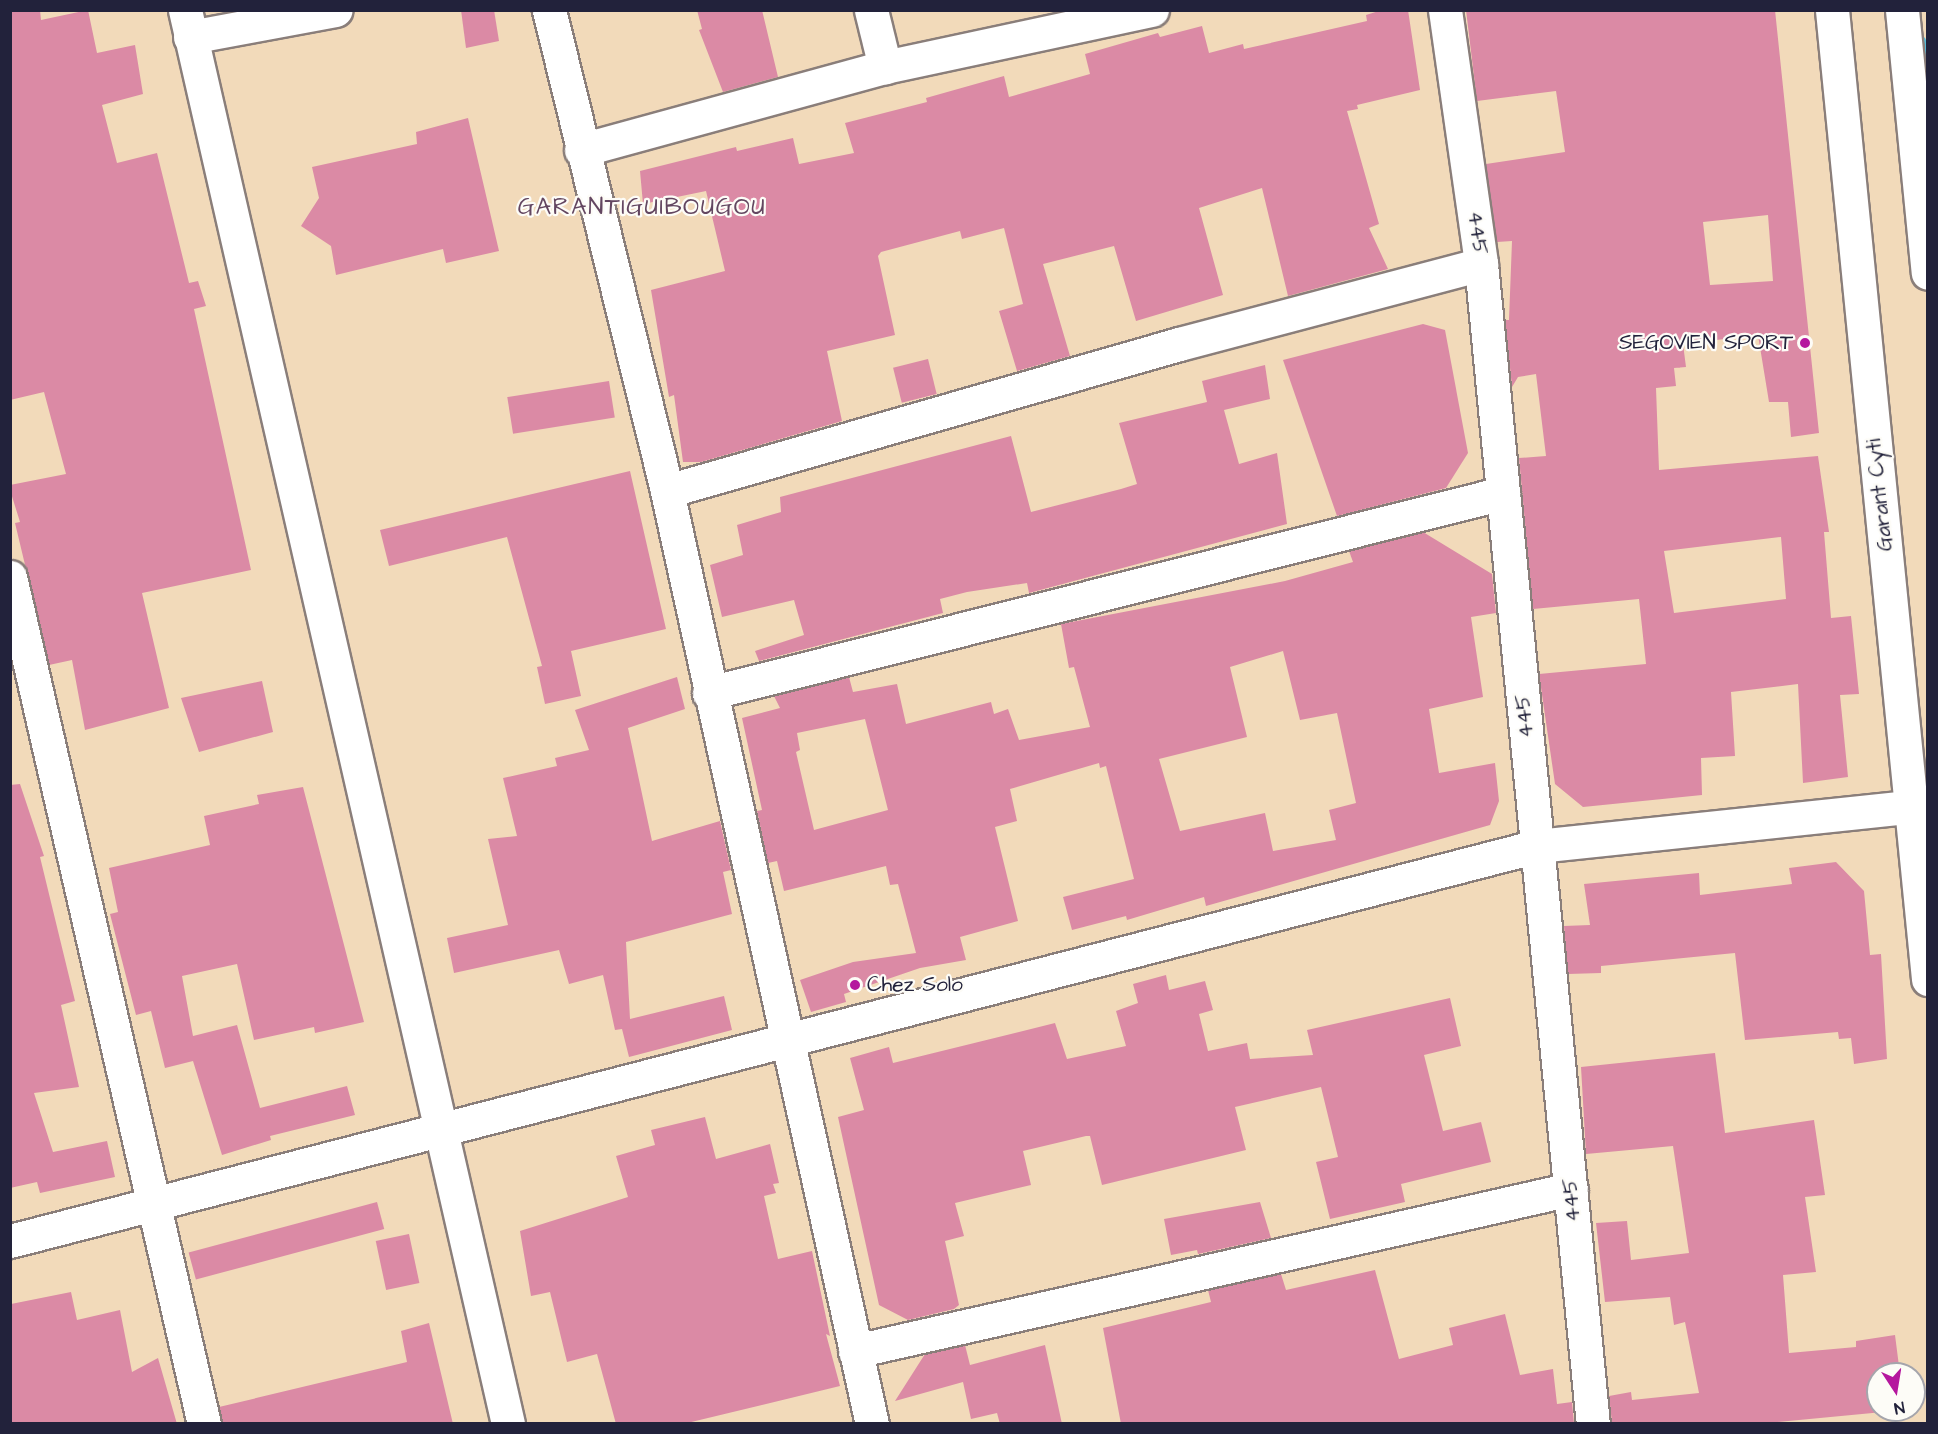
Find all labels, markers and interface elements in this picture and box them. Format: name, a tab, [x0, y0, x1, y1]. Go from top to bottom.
district label: GARANTIGUIBOUGOU	[518, 194, 766, 222]
street label: 445	[1461, 210, 1493, 256]
place label: SEGOVIEN SPORT	[1619, 330, 1793, 356]
marker: SEGOVIEN SPORT	[1798, 336, 1812, 350]
street label: Garant Cyti	[1862, 438, 1898, 552]
street label: 445	[1510, 693, 1540, 739]
place label: Chez Solo	[867, 972, 963, 998]
marker: Chez Solo	[848, 978, 862, 992]
street label: 445	[1558, 1177, 1586, 1223]
north arrow	[1866, 1362, 1926, 1422]
text: N	[1892, 1396, 1907, 1419]

